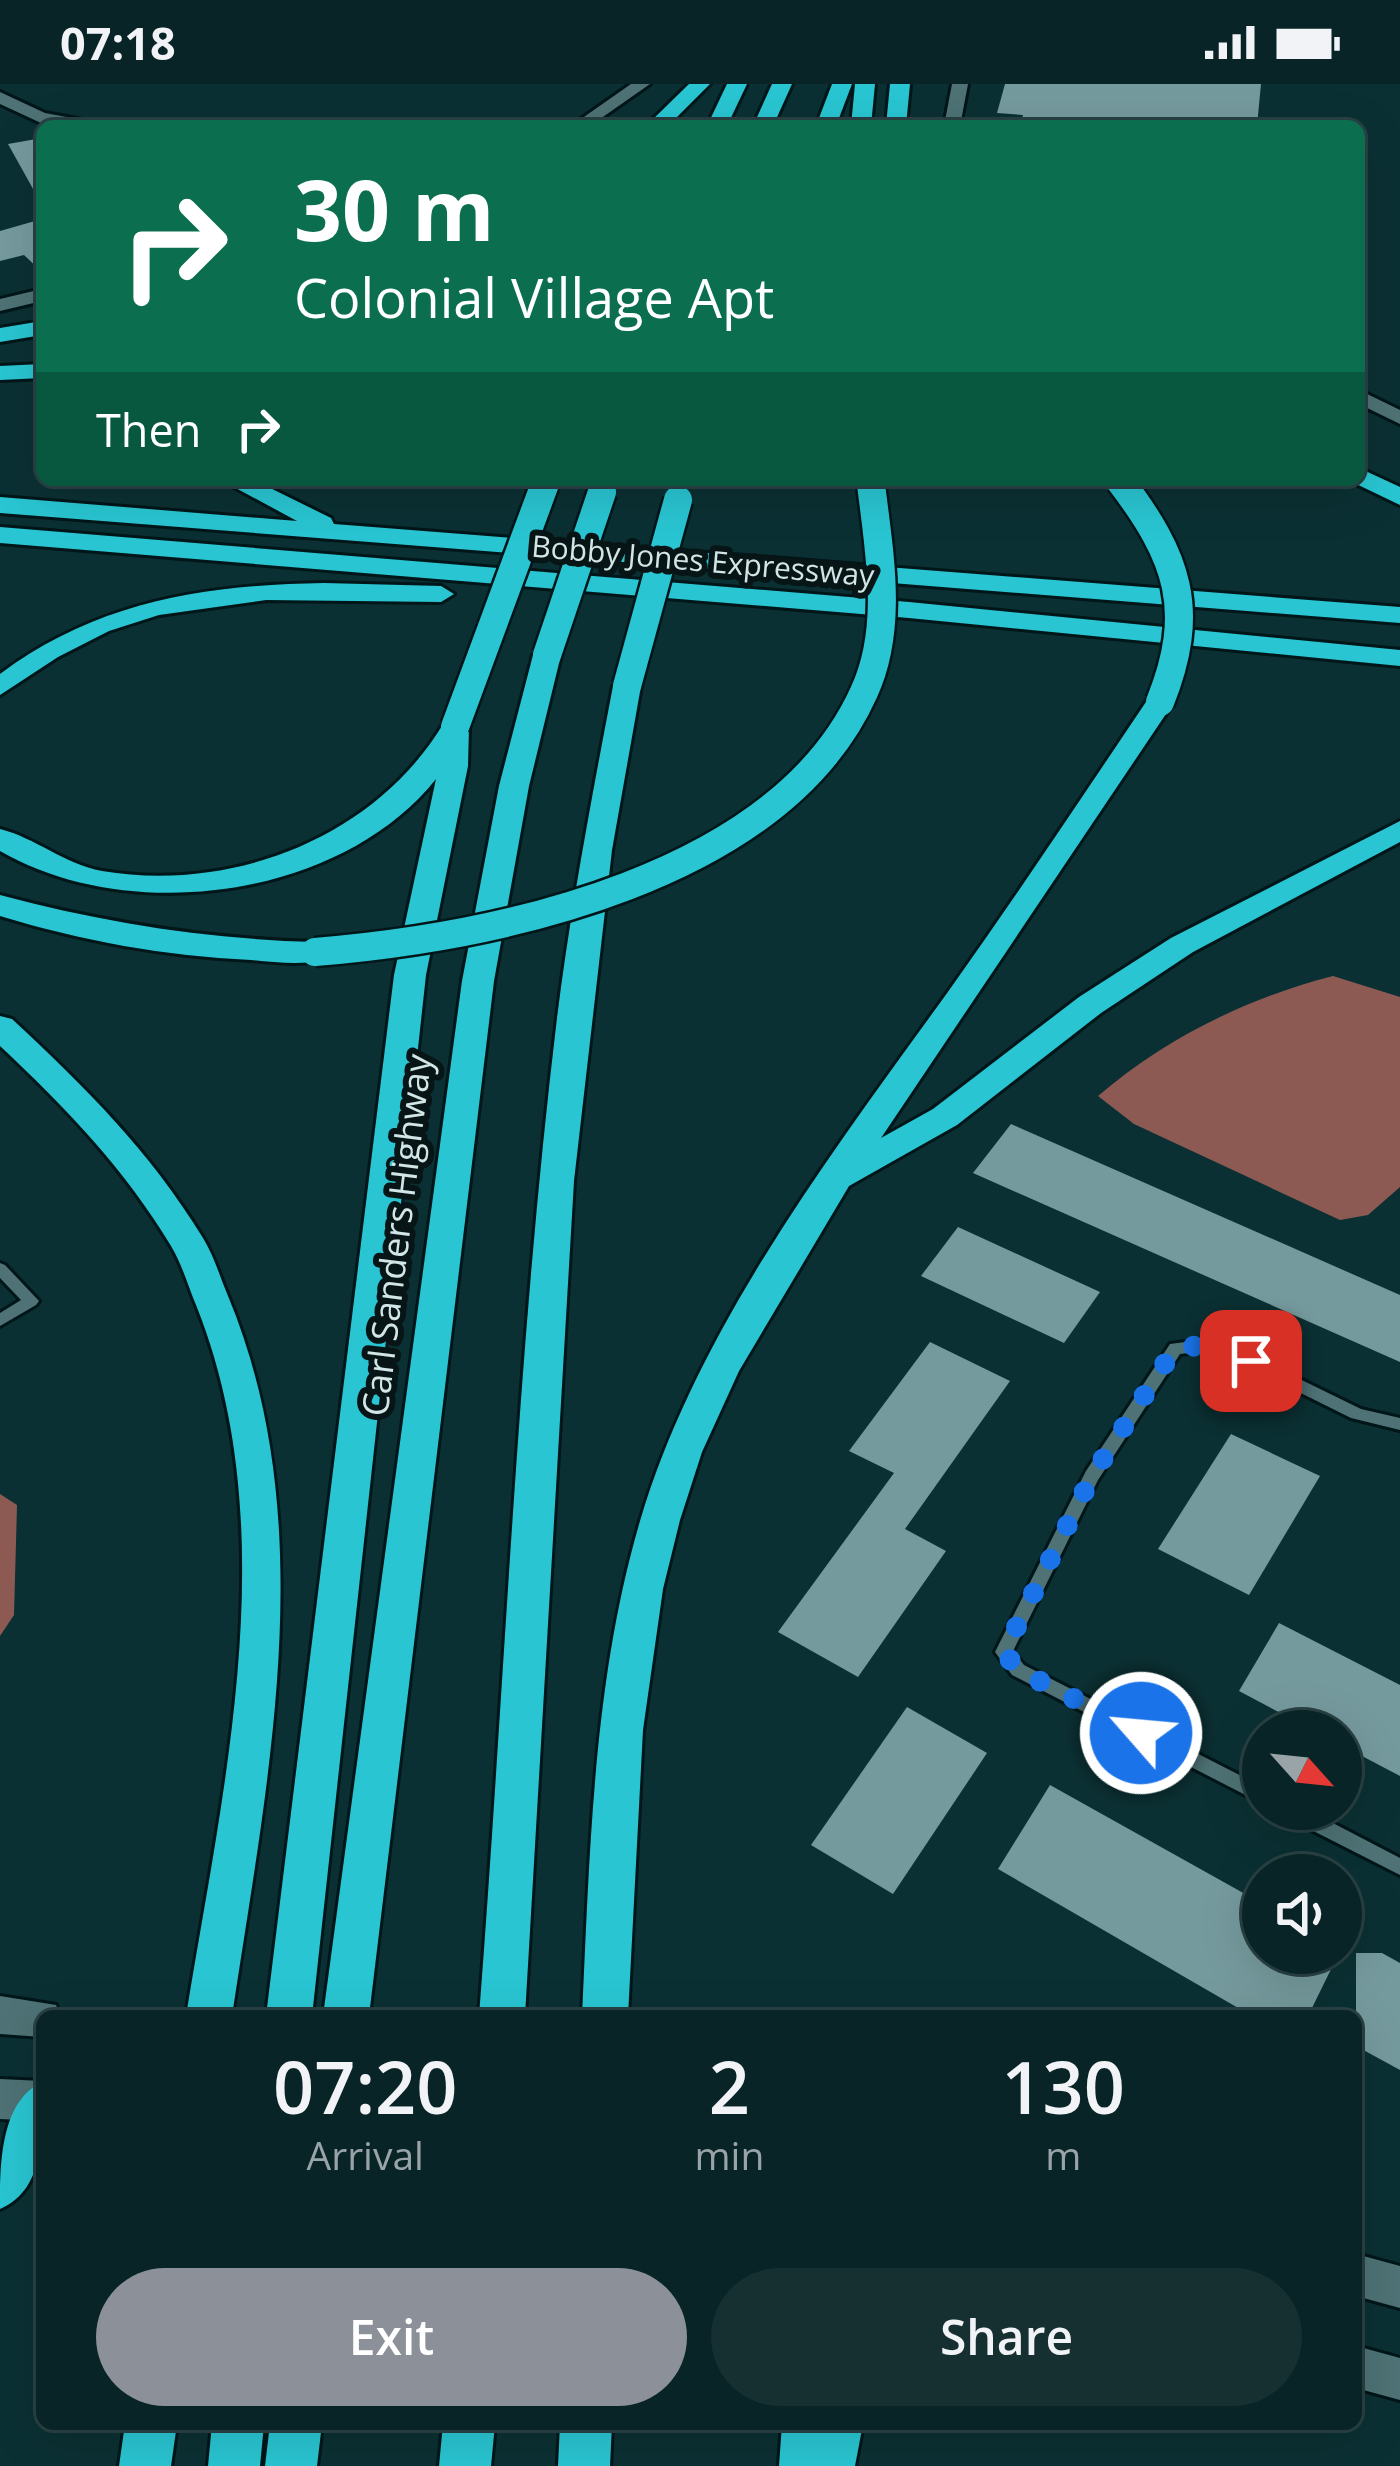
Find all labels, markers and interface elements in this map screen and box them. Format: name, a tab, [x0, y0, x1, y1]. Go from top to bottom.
text: 07:18	[60, 12, 176, 73]
text: 30 m	[294, 151, 494, 266]
icon: right	[96, 168, 252, 324]
text: Colonial Village Apt	[294, 260, 774, 334]
icon: right	[225, 396, 291, 462]
text: Then	[96, 399, 201, 460]
street label: Bobby Jones Expressway	[530, 525, 877, 595]
street label: Carl Sanders Highway	[349, 1050, 443, 1419]
pin	[1200, 1310, 1302, 1412]
icon: arrive	[1218, 1328, 1284, 1394]
position arrow	[1078, 1670, 1204, 1796]
north arrow	[1242, 1710, 1362, 1830]
map controls	[1242, 1710, 1362, 1974]
button: sound	[1242, 1854, 1362, 1974]
text: 07:20	[273, 2037, 457, 2135]
text: 2	[709, 2037, 750, 2135]
text: 130	[1001, 2037, 1125, 2135]
text: Arrival	[307, 2128, 424, 2181]
text: min	[695, 2128, 764, 2181]
text: m	[1045, 2128, 1081, 2181]
button: Exit	[96, 2268, 687, 2406]
button: Share	[711, 2268, 1302, 2406]

